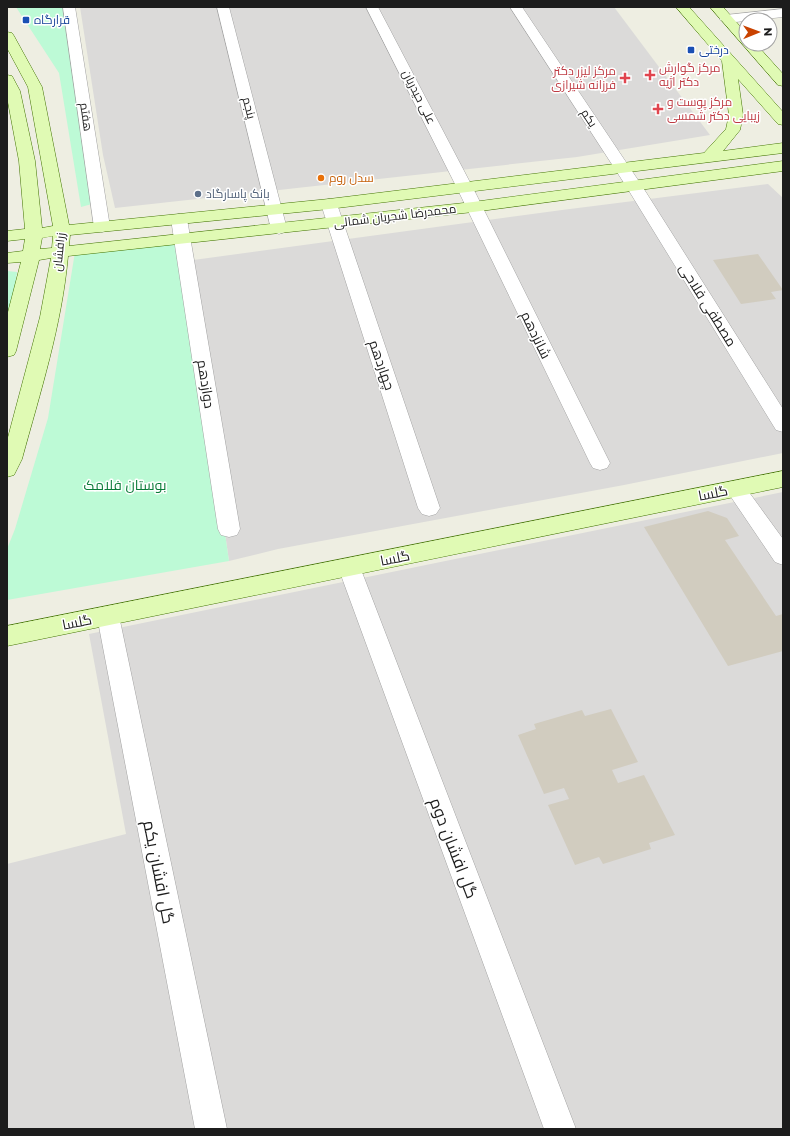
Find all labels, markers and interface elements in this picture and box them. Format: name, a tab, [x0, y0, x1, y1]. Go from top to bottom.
place label: قرارگاه	[34, 12, 70, 27]
north arrow	[738, 12, 778, 52]
marker: قرارگاه	[21, 15, 31, 25]
text: N	[761, 27, 775, 36]
place label: درختی	[699, 42, 729, 57]
marker: درختی	[686, 45, 696, 55]
place label: مرکز گوارش دکتر اژیه	[659, 60, 721, 89]
place label: مرکز لیزر دکتر فرزانه شیرازی	[551, 63, 616, 92]
street label: علی حیدریان	[399, 67, 440, 126]
marker: مرکز گوارش دکتر اژیه	[644, 69, 656, 81]
marker: مرکز لیزر دکتر فرزانه شیرازی	[619, 72, 631, 84]
place label: مرکز پوست و زیبایی دکتر شمسی	[667, 94, 760, 123]
street label: پنجم	[238, 95, 260, 122]
street label: هفتم	[76, 102, 96, 132]
marker: مرکز پوست و زیبایی دکتر شمسی	[652, 103, 664, 115]
street label: یکم	[577, 106, 601, 131]
place label: سدل روم	[329, 170, 374, 186]
marker: سدل روم	[316, 173, 326, 183]
place label: بانک پاسارگاد	[206, 186, 270, 203]
marker: بانک پاسارگاد	[193, 189, 203, 199]
street label: محمدرضا شجریان شمالی	[333, 201, 457, 230]
street label: زرافشان	[49, 232, 68, 272]
street label: مصطفی فلاحی	[675, 260, 741, 350]
street label: شانزدهم	[516, 308, 555, 362]
street label: چهاردهم	[364, 338, 399, 393]
street label: دوازدهم	[192, 358, 219, 410]
park label: بوستان فلامک	[84, 476, 166, 494]
street label: گلسا	[697, 481, 729, 505]
street label: گلسا	[379, 546, 411, 570]
street label: گلسا	[61, 610, 93, 634]
street label: گل افشان دوم	[424, 795, 482, 902]
street label: گل افشان یکم	[137, 819, 179, 926]

